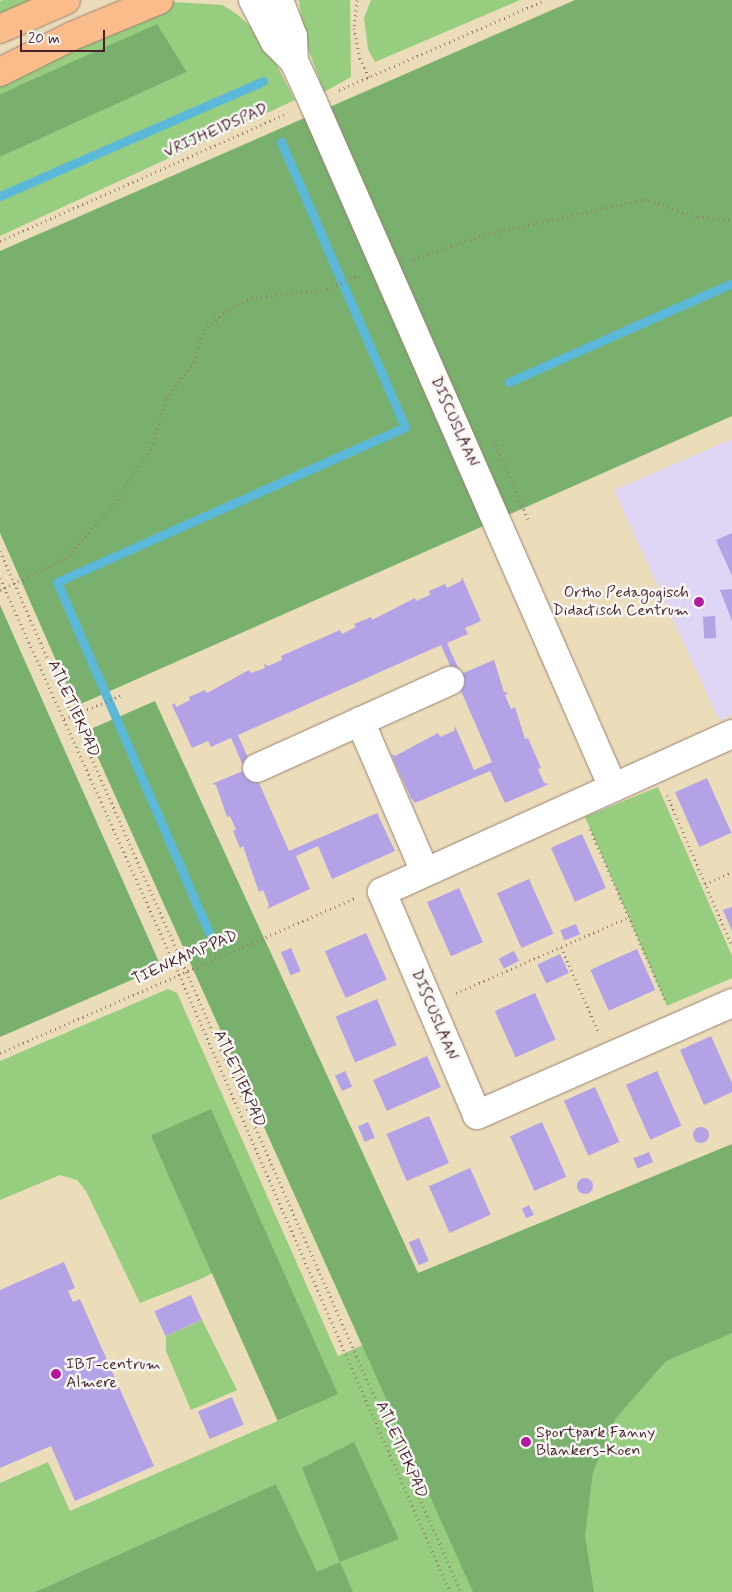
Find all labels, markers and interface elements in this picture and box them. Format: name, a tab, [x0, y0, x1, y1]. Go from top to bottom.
scale bar	[22, 20, 108, 52]
text: 20 m	[28, 29, 60, 49]
street label: VRIJHEIDSPAD	[161, 100, 271, 162]
street label: DISCUSLAAN	[426, 374, 482, 470]
place label: Ortho Pedagogisch Didactisch Centrum	[553, 583, 689, 621]
marker: Ortho Pedagogisch Didactisch Centrum	[693, 596, 705, 608]
street label: ATLETIEKPAD	[43, 657, 103, 761]
street label: TIENKAMPPAD	[129, 926, 241, 990]
street label: DISCUSLAAN	[406, 967, 462, 1063]
street label: ATLETIEKPAD	[209, 1027, 269, 1131]
place label: IBT-centrum Almere	[66, 1355, 161, 1393]
marker: IBT-centrum Almere	[50, 1368, 62, 1380]
street label: ATLETIEKPAD	[371, 1398, 431, 1502]
place label: Sportpark Fanny Blankers-Koen	[536, 1423, 654, 1461]
marker: Sportpark Fanny Blankers-Koen	[520, 1436, 532, 1448]

